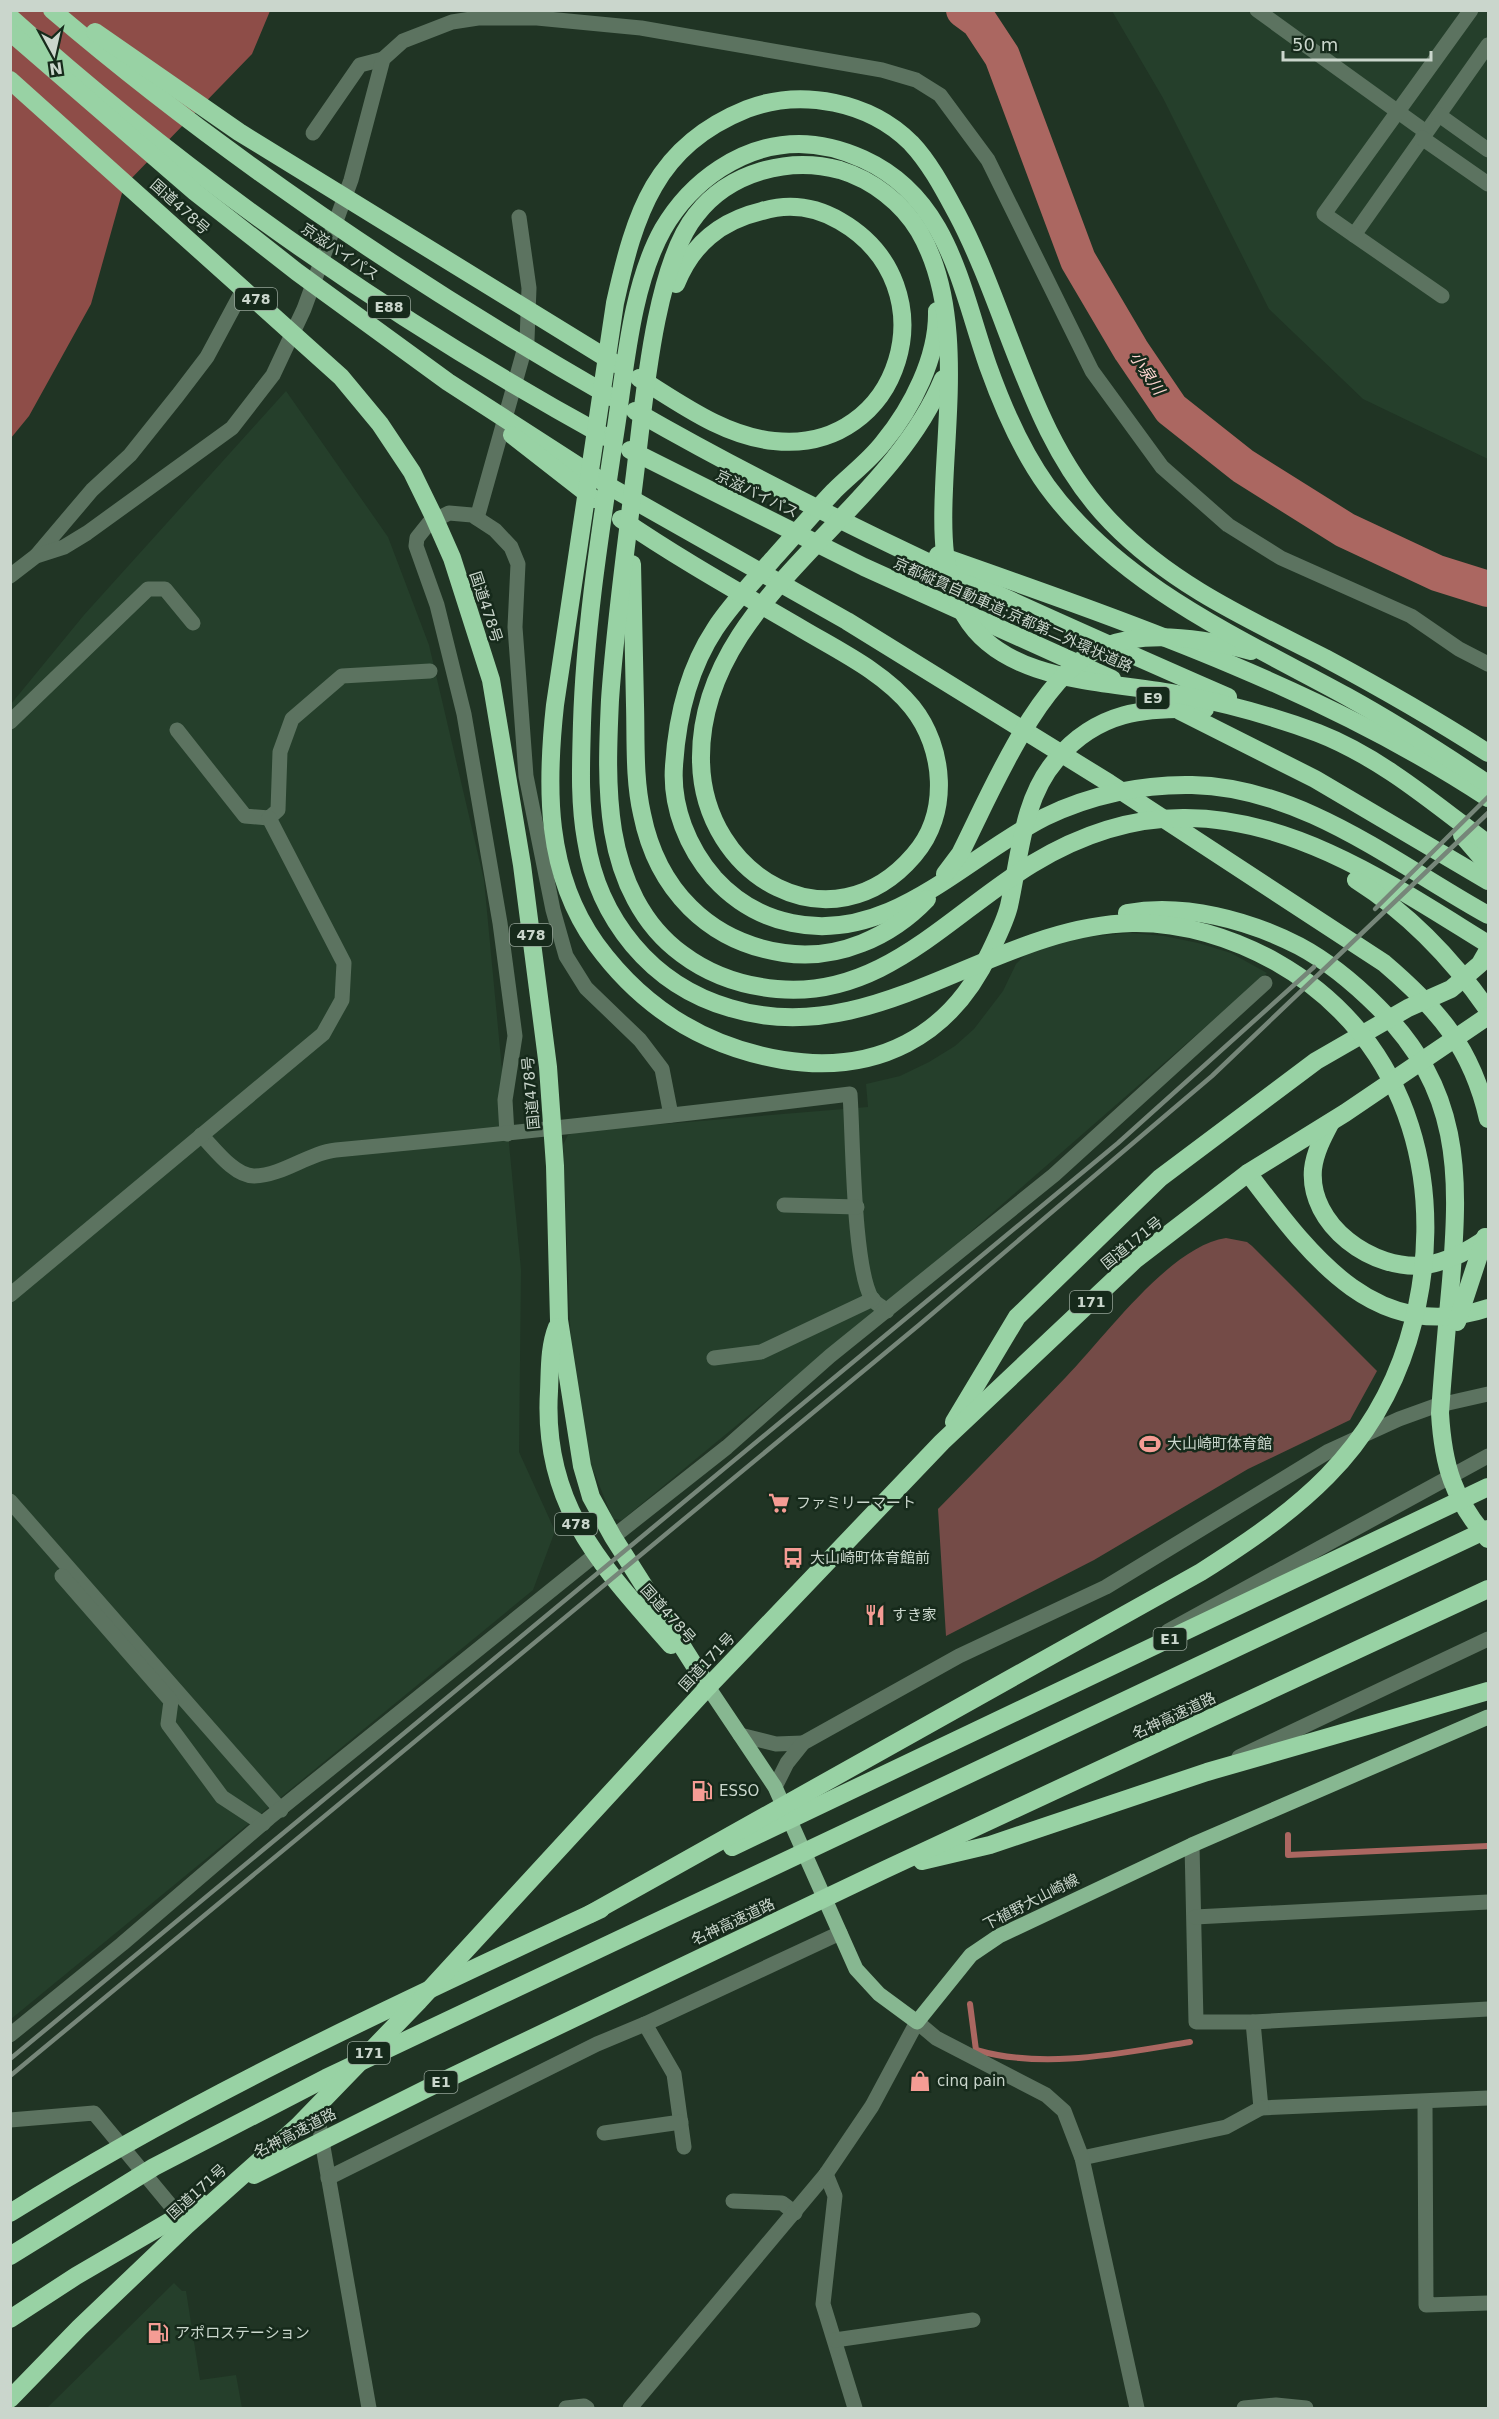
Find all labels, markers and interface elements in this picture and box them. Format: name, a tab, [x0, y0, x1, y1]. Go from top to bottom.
north arrow	[24, 24, 84, 84]
scale bar	[1283, 24, 1432, 62]
text: 50 m	[1292, 34, 1338, 55]
text: N	[48, 58, 64, 79]
street label: 国道478号	[147, 176, 213, 238]
street label: 京滋バイパス	[298, 219, 382, 285]
road number: 478	[235, 288, 277, 310]
road number: E88	[368, 296, 410, 318]
water label: 小泉川	[1126, 348, 1169, 400]
street label: 京滋バイパス	[713, 466, 801, 522]
street label: 京都縦貫自動車道;京都第二外環状道路	[891, 554, 1135, 676]
street label: 国道478号	[466, 569, 506, 645]
road number: E9	[1136, 687, 1170, 709]
road number: 478	[510, 924, 552, 946]
street label: 国道478号	[519, 1056, 543, 1130]
street label: 国道171号	[1098, 1213, 1166, 1273]
road number: 171	[1070, 1291, 1112, 1313]
sports icon: 大山崎町体育館	[1138, 1432, 1162, 1456]
place label: 大山崎町体育館	[1167, 1435, 1272, 1453]
supermarket icon: ファミリーマート	[767, 1491, 791, 1515]
place label: ファミリーマート	[796, 1494, 916, 1512]
road number: 478	[555, 1513, 597, 1535]
bus stop icon: 大山崎町体育館前	[781, 1546, 805, 1570]
place label: 大山崎町体育館前	[810, 1549, 930, 1567]
street label: 国道478号	[637, 1581, 699, 1647]
restaurant icon: すき家	[863, 1603, 887, 1627]
place label: すき家	[892, 1606, 937, 1624]
road number: E1	[1154, 1628, 1186, 1650]
street label: 国道171号	[675, 1629, 739, 1695]
street label: 名神高速道路	[1129, 1689, 1219, 1743]
fuel station icon: ESSO	[690, 1779, 714, 1803]
place label: ESSO	[719, 1782, 759, 1800]
street label: 下植野大山崎線	[980, 1870, 1082, 1934]
street label: 名神高速道路	[688, 1895, 778, 1949]
road number: 171	[348, 2042, 390, 2064]
shop icon: cinq pain	[908, 2069, 932, 2093]
road number: E1	[424, 2071, 458, 2093]
place label: cinq pain	[937, 2072, 1006, 2090]
street label: 名神高速道路	[251, 2105, 339, 2161]
street label: 国道171号	[164, 2161, 230, 2223]
fuel station icon: アポロステーション	[146, 2321, 170, 2345]
place label: アポロステーション	[175, 2324, 310, 2342]

